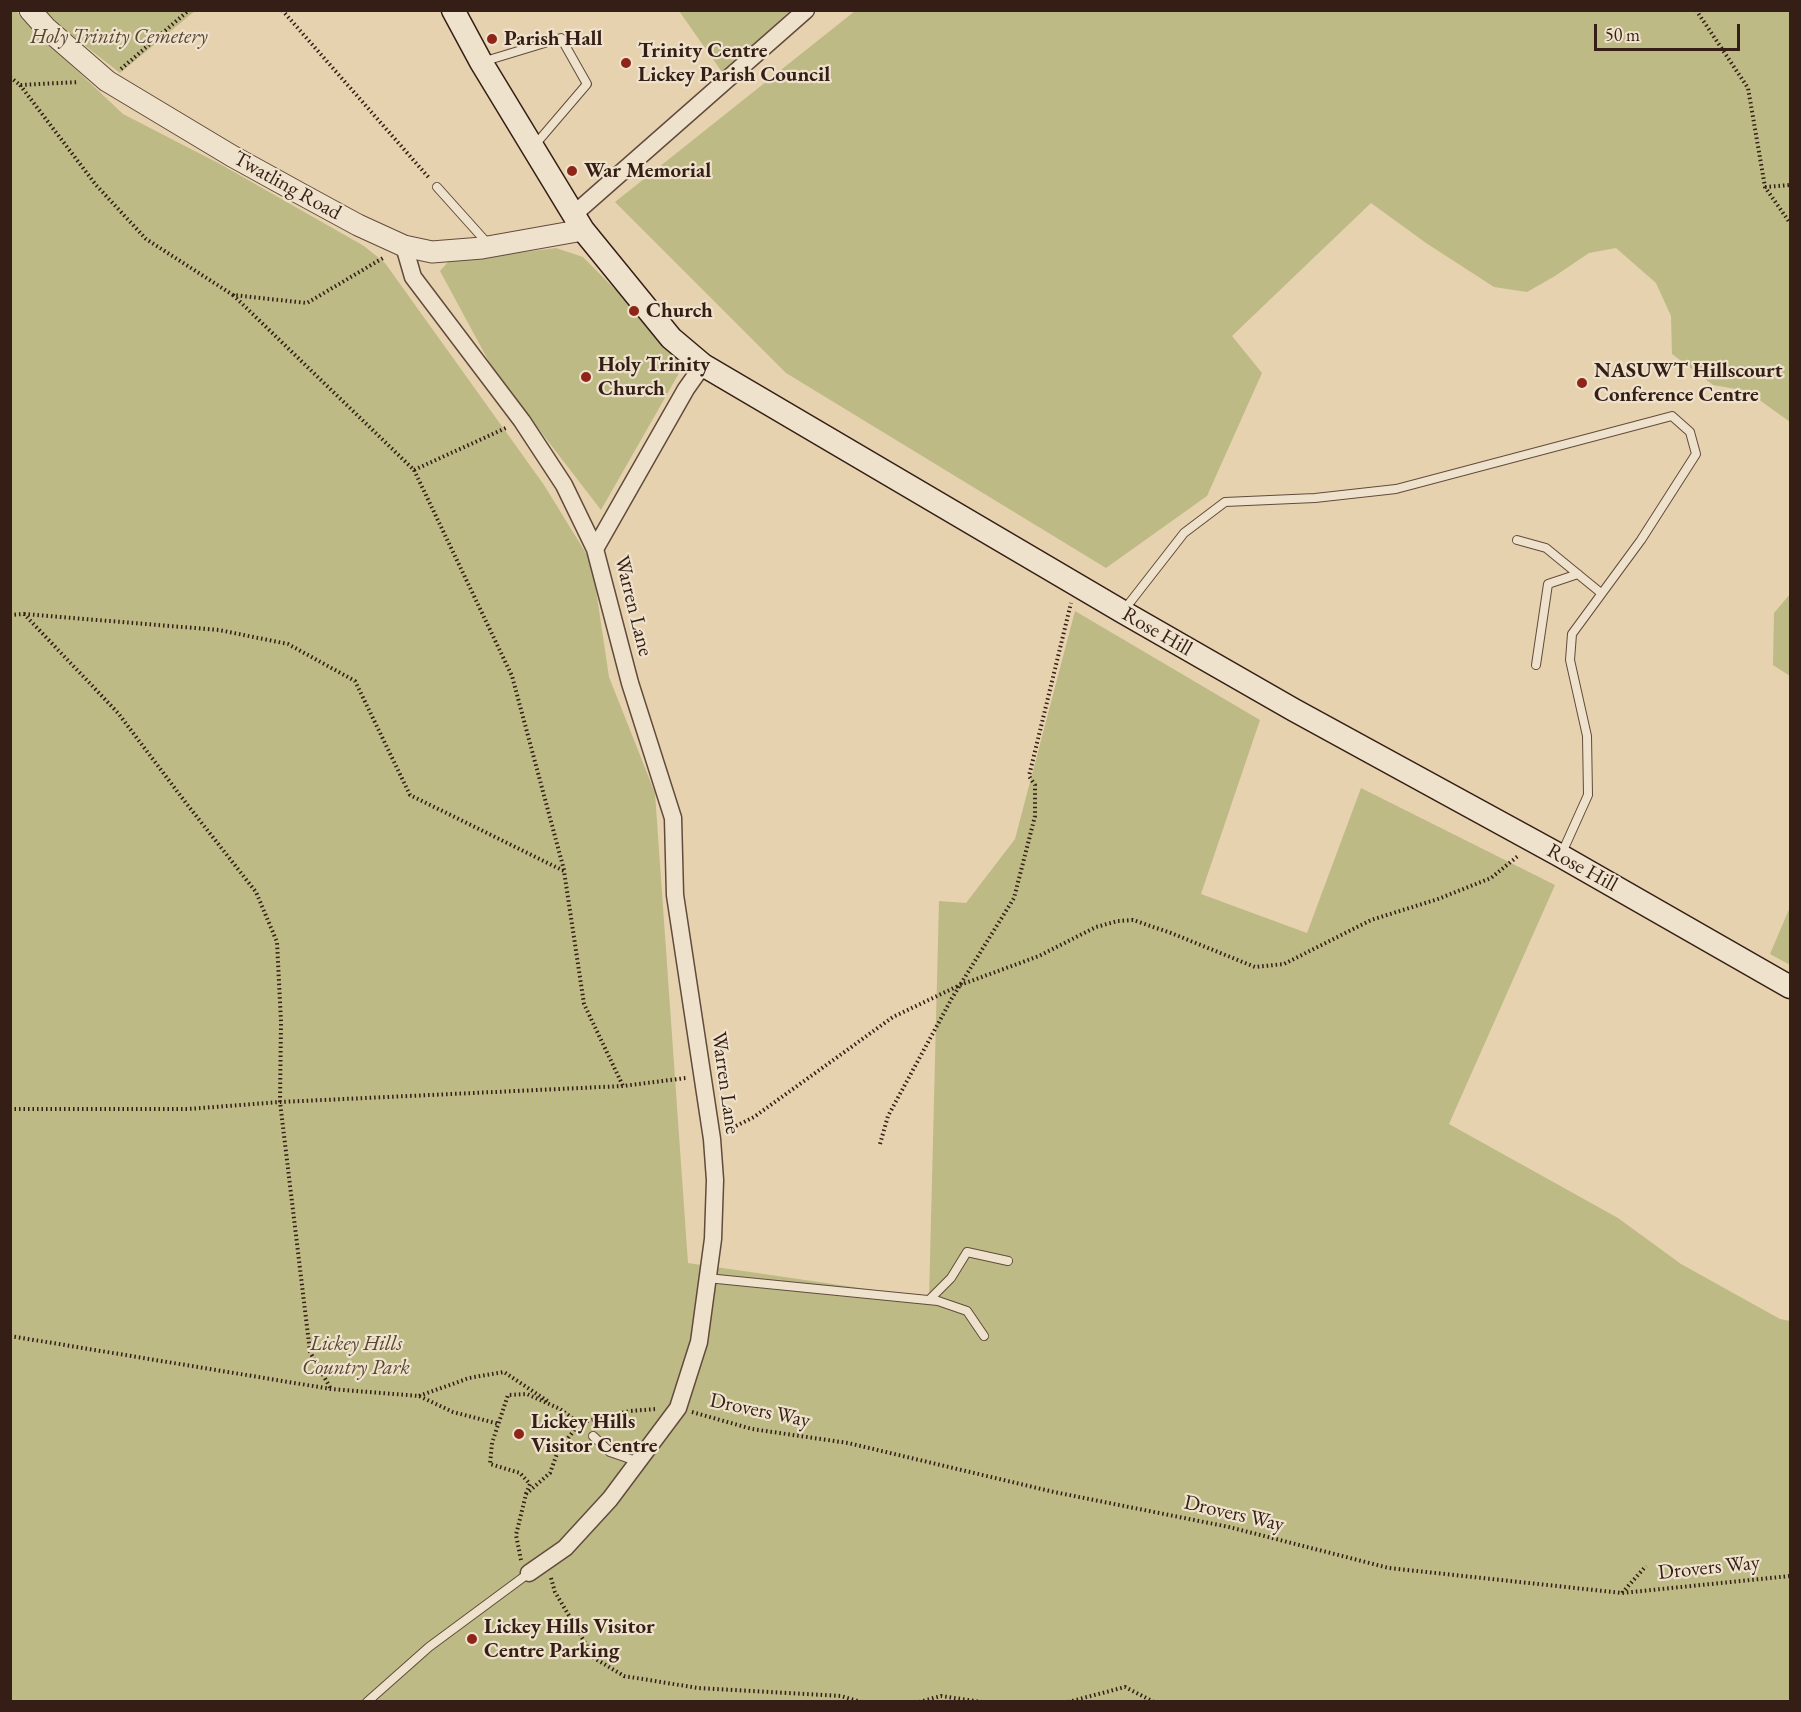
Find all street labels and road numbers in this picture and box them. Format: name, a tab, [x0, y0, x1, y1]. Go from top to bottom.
street label: Twatling Road	[229, 146, 345, 226]
street label: Warren Lane	[608, 553, 658, 659]
street label: Rose Hill	[1117, 602, 1197, 662]
street label: Rose Hill	[1542, 838, 1622, 898]
street label: Warren Lane	[705, 1030, 745, 1136]
street label: Drovers Way	[707, 1388, 813, 1434]
street label: Drovers Way	[1181, 1490, 1287, 1538]
street label: Drovers Way	[1657, 1550, 1761, 1586]

